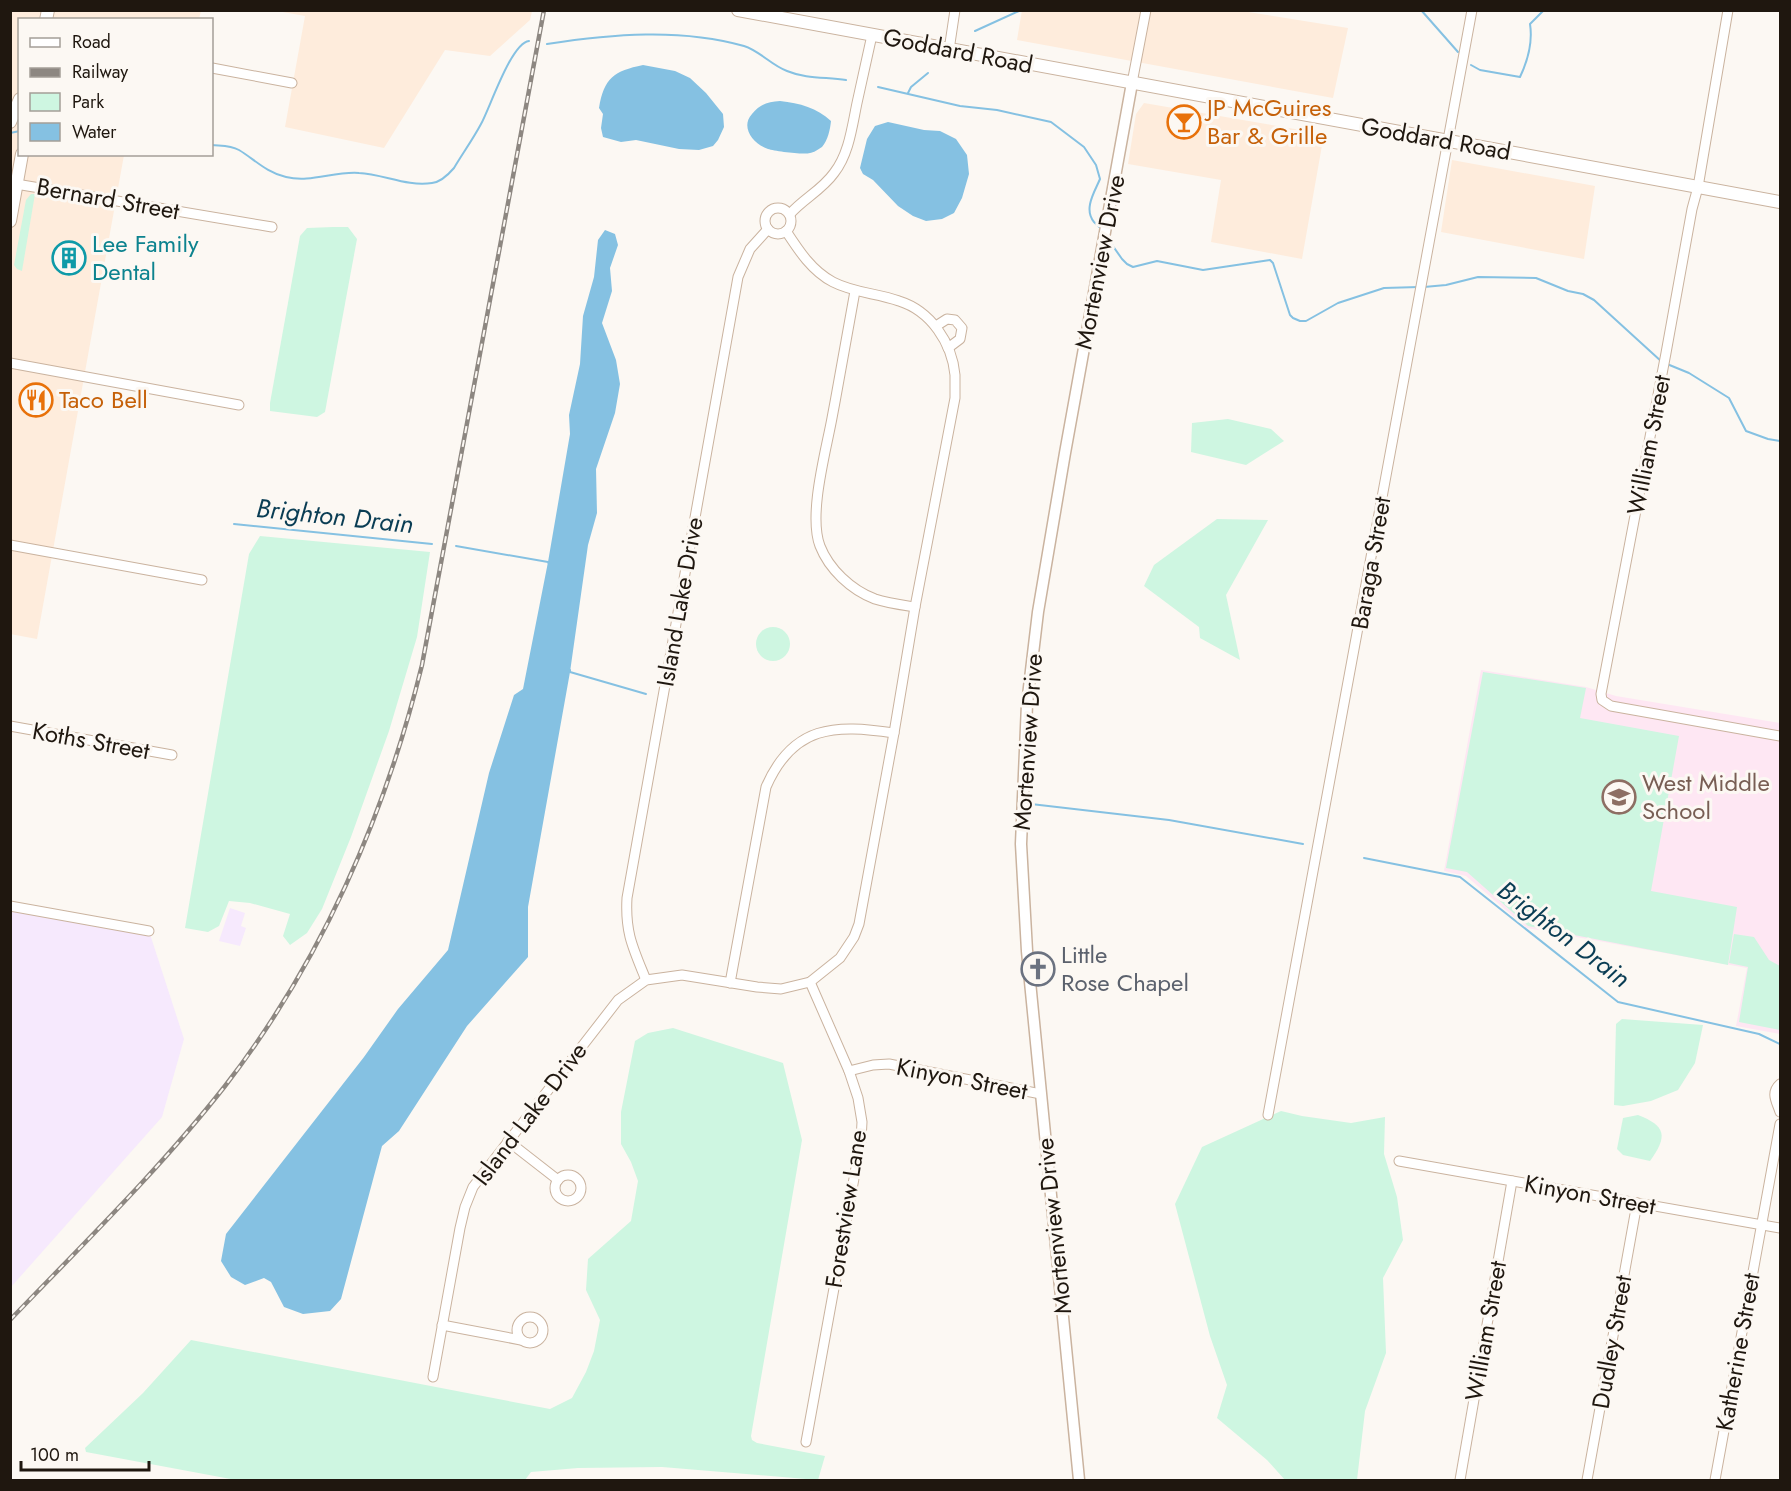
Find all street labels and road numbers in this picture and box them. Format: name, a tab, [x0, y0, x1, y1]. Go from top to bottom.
street label: Goddard Road	[880, 19, 1036, 82]
street label: Goddard Road	[1358, 108, 1514, 169]
street label: Bernard Street	[34, 169, 183, 228]
street label: Mortenview Drive	[1065, 172, 1134, 352]
street label: William Street	[1618, 372, 1679, 518]
street label: Baraga Street	[1342, 493, 1399, 632]
street label: Island Lake Drive	[647, 514, 712, 689]
street label: Mortenview Drive	[1004, 652, 1051, 832]
street label: Koths Street	[30, 713, 153, 768]
street label: Island Lake Drive	[464, 1035, 595, 1193]
street label: Kinyon Street	[894, 1049, 1031, 1108]
street label: Forestview Lane	[816, 1127, 875, 1291]
street label: Mortenview Drive	[1027, 1136, 1080, 1316]
street label: Kinyon Street	[1522, 1166, 1659, 1223]
street label: William Street	[1456, 1258, 1515, 1404]
street label: Katherine Street	[1706, 1270, 1769, 1434]
street label: Dudley Street	[1583, 1272, 1641, 1412]

